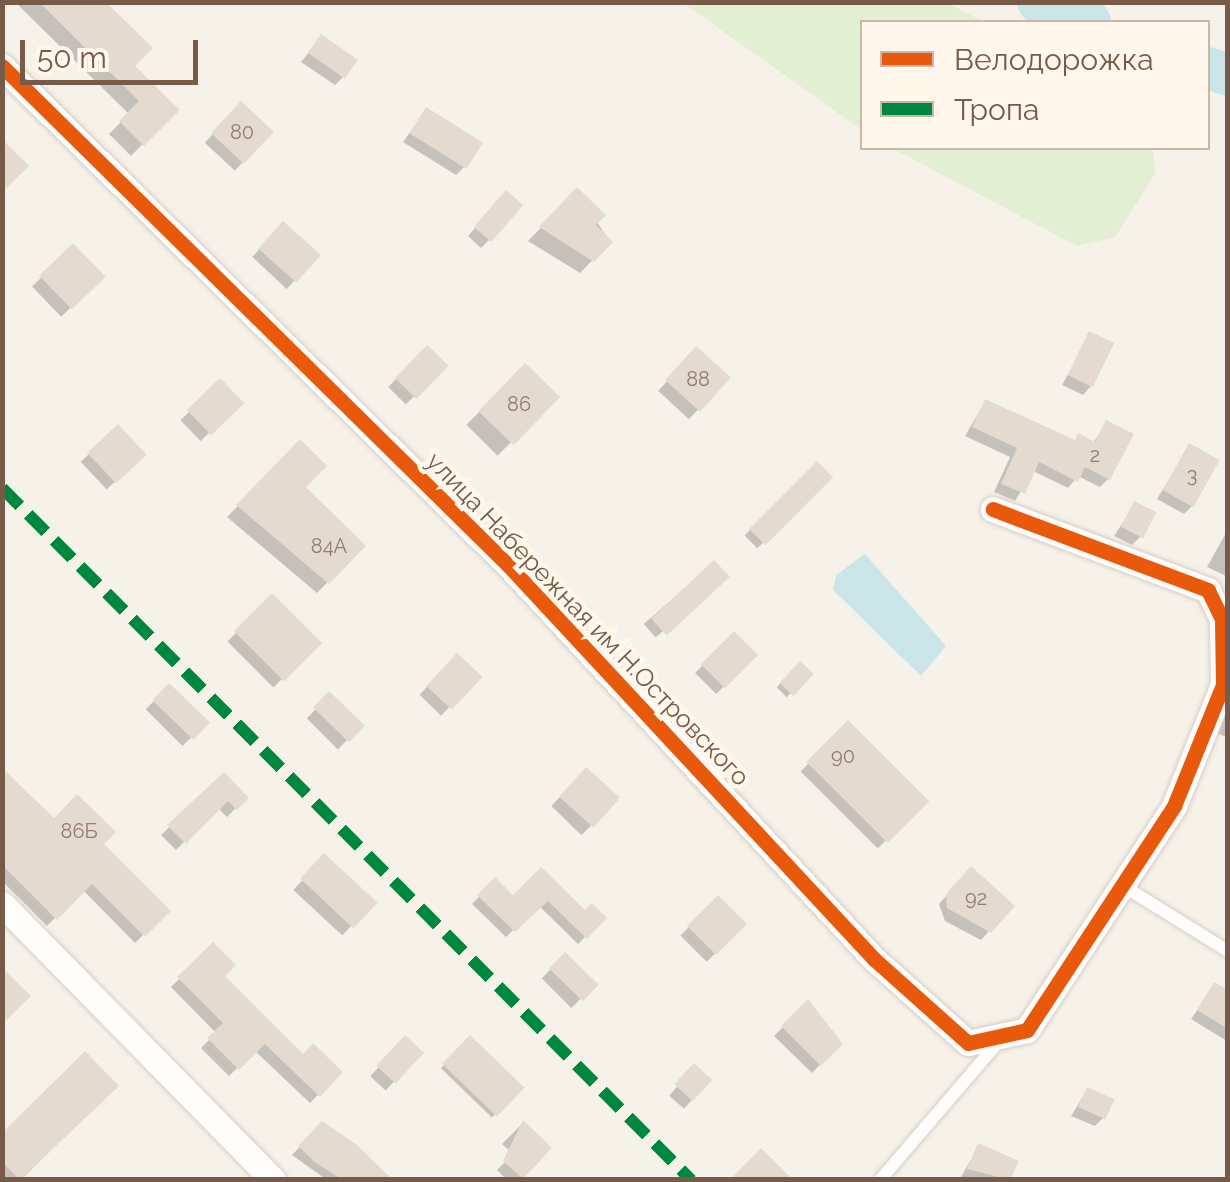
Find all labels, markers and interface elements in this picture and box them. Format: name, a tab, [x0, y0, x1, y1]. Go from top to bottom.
scale bar	[25, 20, 202, 82]
legend	[860, 20, 1210, 150]
text: 50 m	[37, 40, 107, 75]
text: Велодорожка	[954, 42, 1154, 77]
text: Тропа	[954, 92, 1039, 127]
house number: 80	[230, 120, 254, 144]
house number: 88	[686, 367, 710, 391]
house number: 86	[507, 392, 531, 416]
house number: 2	[1090, 443, 1100, 467]
street label: улица Набережная им Н.Островского	[420, 446, 756, 792]
house number: 3	[1187, 463, 1197, 487]
house number: 84А	[311, 534, 347, 558]
house number: 90	[831, 744, 855, 768]
house number: 86Б	[61, 819, 97, 843]
house number: 92	[965, 886, 987, 910]

